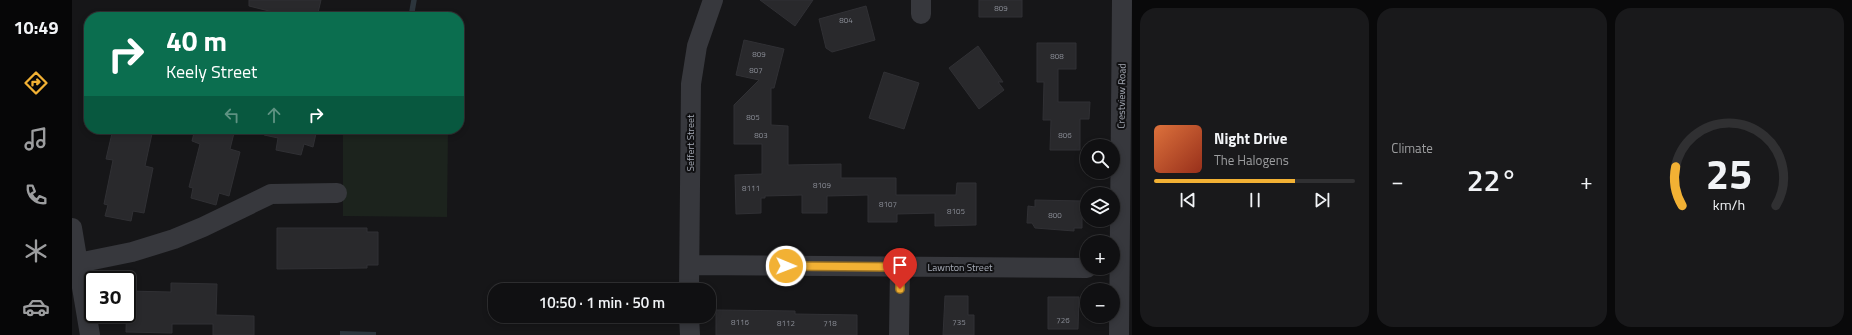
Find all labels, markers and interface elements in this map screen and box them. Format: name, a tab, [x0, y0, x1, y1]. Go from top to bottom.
house number: 809	[994, 2, 1008, 14]
text: 10:49	[14, 14, 58, 41]
house number: 804	[839, 14, 853, 26]
text: 40 m	[166, 19, 227, 62]
icon: right	[100, 28, 152, 80]
house number: 809	[752, 48, 766, 60]
house number: 808	[1050, 50, 1064, 62]
text: Keely Street	[166, 58, 257, 85]
street label: Crestview Road	[1113, 63, 1130, 129]
house number: 807	[749, 64, 763, 76]
icon: directions	[22, 69, 50, 97]
icon: left	[221, 104, 243, 126]
icon: ahead	[263, 104, 285, 126]
icon: right	[305, 104, 327, 126]
house number: 805	[746, 111, 760, 123]
street label: Seffert Street	[683, 114, 698, 172]
icon: music	[22, 125, 50, 153]
text: Night Drive	[1214, 127, 1287, 150]
house number: 803	[754, 129, 768, 141]
house number: 806	[1058, 129, 1072, 141]
text: Climate	[1391, 138, 1433, 158]
map controls	[1080, 139, 1120, 323]
button: search	[1080, 139, 1120, 179]
text: 25	[1706, 141, 1753, 204]
text: The Halogens	[1214, 150, 1289, 170]
text: 22°	[1467, 157, 1517, 203]
text: −	[1391, 164, 1404, 198]
text: +	[1580, 164, 1593, 198]
house number: 8109	[813, 179, 831, 191]
icon: phone	[22, 181, 50, 209]
house number: 8111	[742, 182, 760, 194]
button: layers	[1080, 187, 1120, 227]
icon: previous	[1177, 189, 1199, 211]
icon: pause	[1244, 189, 1266, 211]
icon: next	[1311, 189, 1333, 211]
text: km/h	[1713, 193, 1745, 215]
house number: 8107	[879, 198, 897, 210]
house number: 8105	[947, 205, 965, 217]
house number: 800	[1048, 209, 1062, 221]
button: +	[1080, 235, 1120, 275]
icon: climate	[22, 237, 50, 265]
position arrow	[765, 245, 807, 287]
pin	[883, 248, 917, 289]
icon: arrive	[889, 254, 911, 276]
street label: Lawnton Street	[928, 260, 993, 275]
speed limit sign: 30	[84, 271, 136, 323]
button: −	[1080, 283, 1120, 323]
text: 10:50 · 1 min · 50 m	[539, 291, 665, 314]
icon: car	[22, 293, 50, 321]
house number: 726	[1056, 314, 1070, 326]
house number: 8116	[731, 316, 749, 328]
house number: 735	[952, 316, 966, 328]
house number: 8112	[777, 317, 795, 329]
house number: 718	[823, 317, 837, 329]

